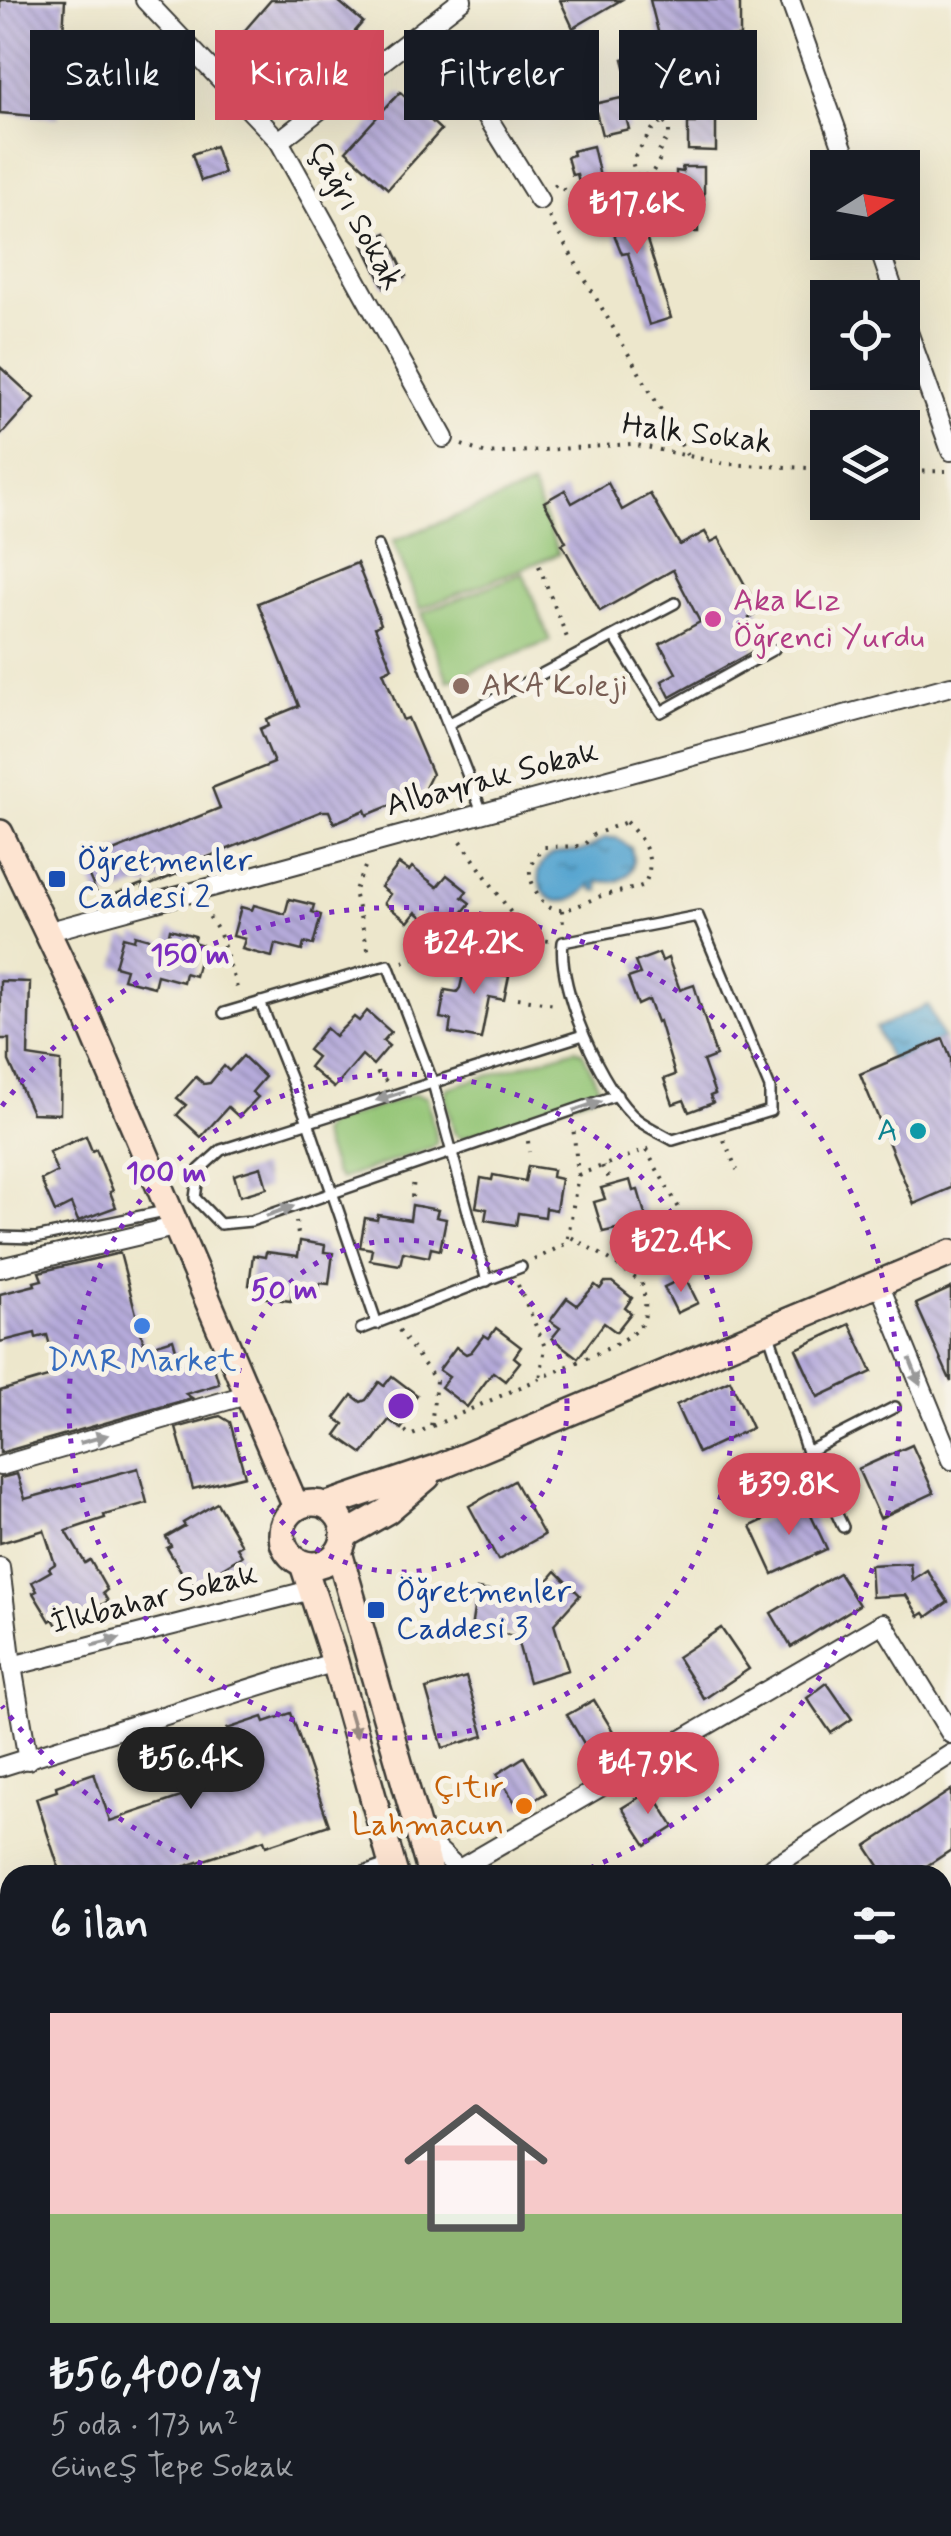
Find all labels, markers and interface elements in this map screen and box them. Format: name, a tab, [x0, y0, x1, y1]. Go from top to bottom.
chip: Satılık	[30, 30, 195, 120]
chip: Kiralık	[215, 30, 384, 120]
chip: Filtreler	[404, 30, 599, 120]
chip: Yeni	[619, 30, 757, 120]
street label: Çağrı Sokak	[297, 134, 413, 298]
north arrow	[810, 150, 920, 260]
map controls	[810, 150, 920, 520]
pin: ₺17.6K	[556, 172, 718, 257]
text: ₺17.6K	[590, 183, 684, 225]
button: locate	[810, 280, 920, 390]
street label: Halk Sokak	[620, 404, 774, 464]
button: layers	[810, 410, 920, 520]
place label: Aka Kız Öğrenci Yurdu	[733, 580, 925, 659]
marker: Aka Kız Öğrenci Yurdu	[702, 608, 724, 630]
place label: AKA Koleji	[481, 665, 628, 707]
marker: AKA Koleji	[450, 675, 472, 697]
street label: Albayrak Sokak	[381, 730, 603, 828]
place label: Öğretmenler Caddesi 2	[77, 840, 252, 919]
marker: Öğretmenler Caddesi 2	[46, 868, 68, 890]
pin: ₺24.2K	[393, 912, 555, 997]
text: ₺24.2K	[425, 923, 523, 965]
text: 150 m	[150, 936, 230, 975]
one-way arrow	[374, 1090, 404, 1105]
one-way arrow	[573, 1097, 603, 1112]
place label: A	[877, 1110, 898, 1152]
marker: A	[907, 1120, 929, 1142]
text: 100 m	[126, 1154, 206, 1193]
one-way arrow	[265, 1203, 295, 1218]
pin: ₺22.4K	[600, 1210, 762, 1295]
text: ₺22.4K	[632, 1221, 730, 1263]
text: 50 m	[250, 1271, 318, 1310]
marker: DMR Market	[131, 1315, 153, 1337]
place label: DMR Market	[47, 1340, 237, 1382]
one-way arrow	[907, 1357, 923, 1387]
centre of rings	[383, 1388, 419, 1424]
one-way arrow	[79, 1431, 109, 1446]
pin: ₺39.8K	[708, 1453, 870, 1538]
text: ₺39.8K	[739, 1464, 839, 1506]
street label: İlkbahar Sokak	[46, 1553, 262, 1645]
place label: Öğretmenler Caddesi 3	[396, 1571, 571, 1650]
marker: Öğretmenler Caddesi 3	[365, 1599, 387, 1621]
one-way arrow	[91, 1633, 122, 1649]
one-way arrow	[345, 1709, 361, 1740]
pin: ₺56.4K	[110, 1727, 272, 1812]
pin: ₺47.9K	[567, 1732, 729, 1817]
text: ₺56.4K	[139, 1738, 243, 1780]
text: ₺47.9K	[599, 1743, 697, 1785]
place label: Çıtır Lahmacun	[352, 1767, 504, 1846]
marker: Çıtır Lahmacun	[513, 1795, 535, 1817]
text: 6 ilan	[50, 1898, 149, 1953]
icon: filters	[847, 1898, 902, 1953]
icon: home	[386, 2078, 566, 2258]
text: ₺56,400/ay	[50, 2349, 262, 2404]
text: 5 oda · 173 m²	[50, 2404, 238, 2446]
text: Güneş Tepe Sokak	[50, 2446, 294, 2488]

